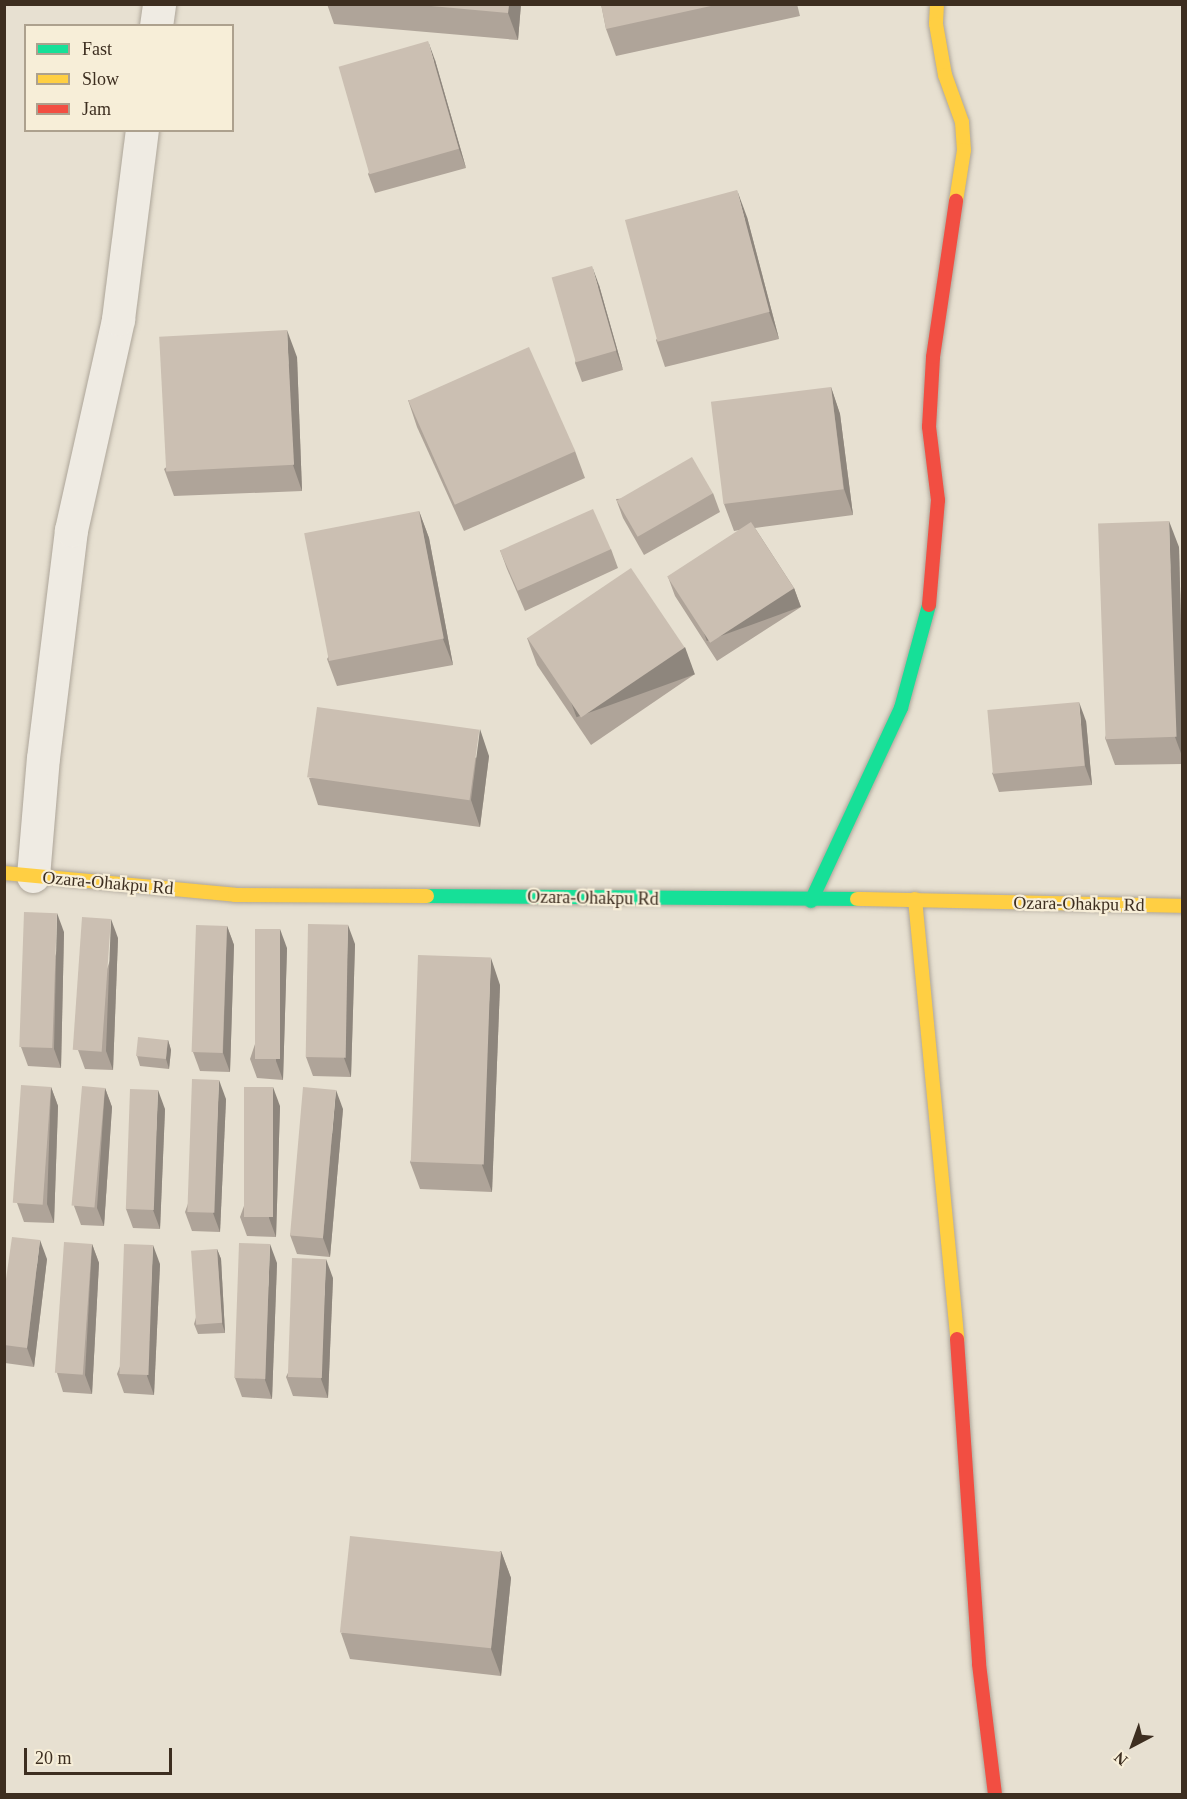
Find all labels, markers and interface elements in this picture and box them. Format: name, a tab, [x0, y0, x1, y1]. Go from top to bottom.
legend	[24, 24, 234, 132]
text: Fast	[82, 39, 112, 59]
text: Slow	[82, 69, 119, 89]
text: Jam	[82, 99, 111, 119]
street label: Ozara-Ohakpu Rd	[42, 867, 174, 899]
street label: Ozara-Ohakpu Rd	[527, 886, 659, 910]
street label: Ozara-Ohakpu Rd	[1013, 892, 1145, 916]
north arrow	[1103, 1715, 1163, 1775]
scale bar	[27, 1736, 176, 1774]
text: 20 m	[35, 1748, 72, 1768]
text: N	[1111, 1749, 1131, 1769]

